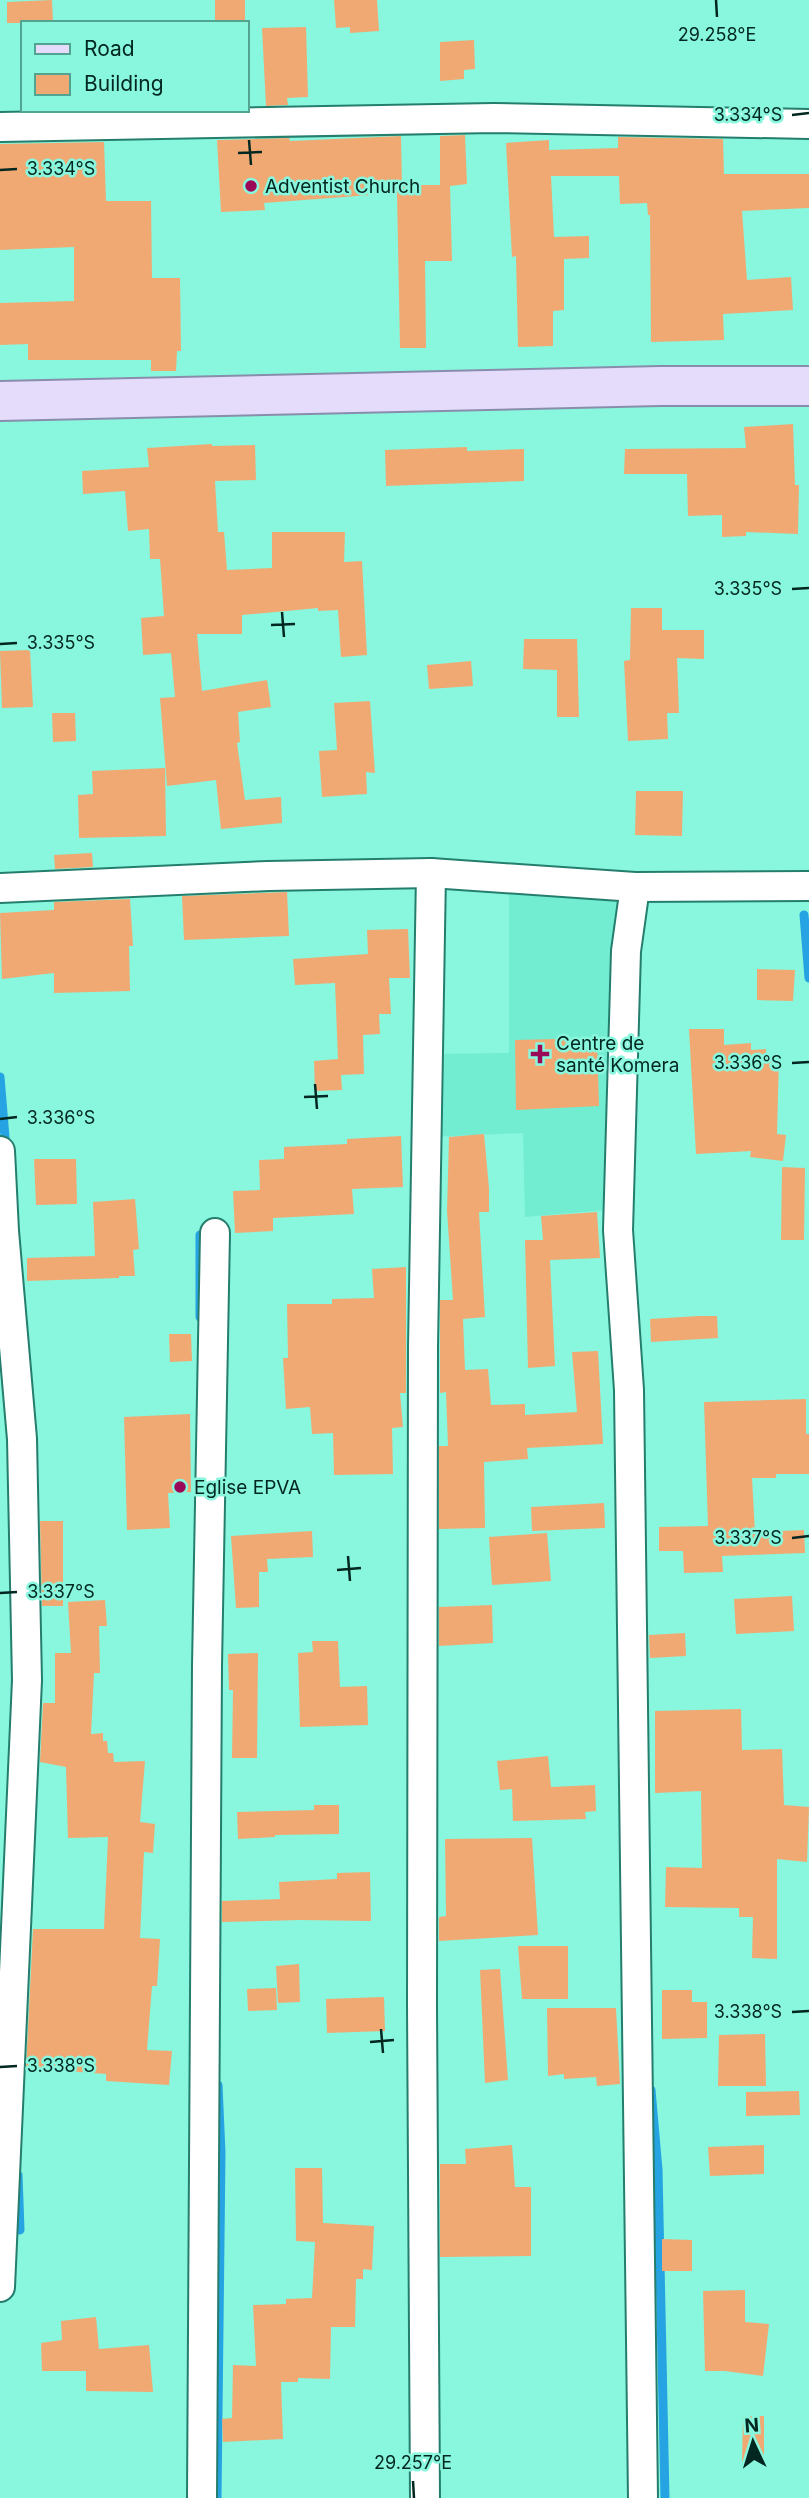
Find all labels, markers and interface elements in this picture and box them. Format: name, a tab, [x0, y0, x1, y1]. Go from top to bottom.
legend	[21, 21, 248, 112]
text: 29.258°E	[678, 24, 756, 45]
text: Road	[84, 36, 135, 61]
text: Building	[84, 71, 164, 96]
text: 3.334°S	[714, 104, 782, 125]
text: 3.334°S	[27, 158, 95, 179]
place label: Adventist Church	[265, 175, 420, 198]
marker: Adventist Church	[243, 178, 259, 194]
text: 3.335°S	[714, 578, 782, 599]
text: 3.335°S	[27, 632, 95, 653]
place label: Centre de santé Komera	[556, 1032, 679, 1077]
marker: Centre de santé Komera	[530, 1044, 550, 1064]
text: 3.336°S	[714, 1052, 782, 1073]
text: 3.336°S	[27, 1107, 95, 1128]
place label: Eglise EPVA	[194, 1476, 301, 1499]
marker: Eglise EPVA	[172, 1479, 188, 1495]
text: 3.337°S	[714, 1527, 782, 1548]
text: 3.337°S	[27, 1581, 95, 1602]
text: 3.338°S	[714, 2001, 782, 2022]
text: 3.338°S	[27, 2055, 95, 2076]
north arrow	[718, 2407, 788, 2477]
text: N	[744, 2414, 760, 2438]
text: 29.257°E	[374, 2452, 452, 2473]

